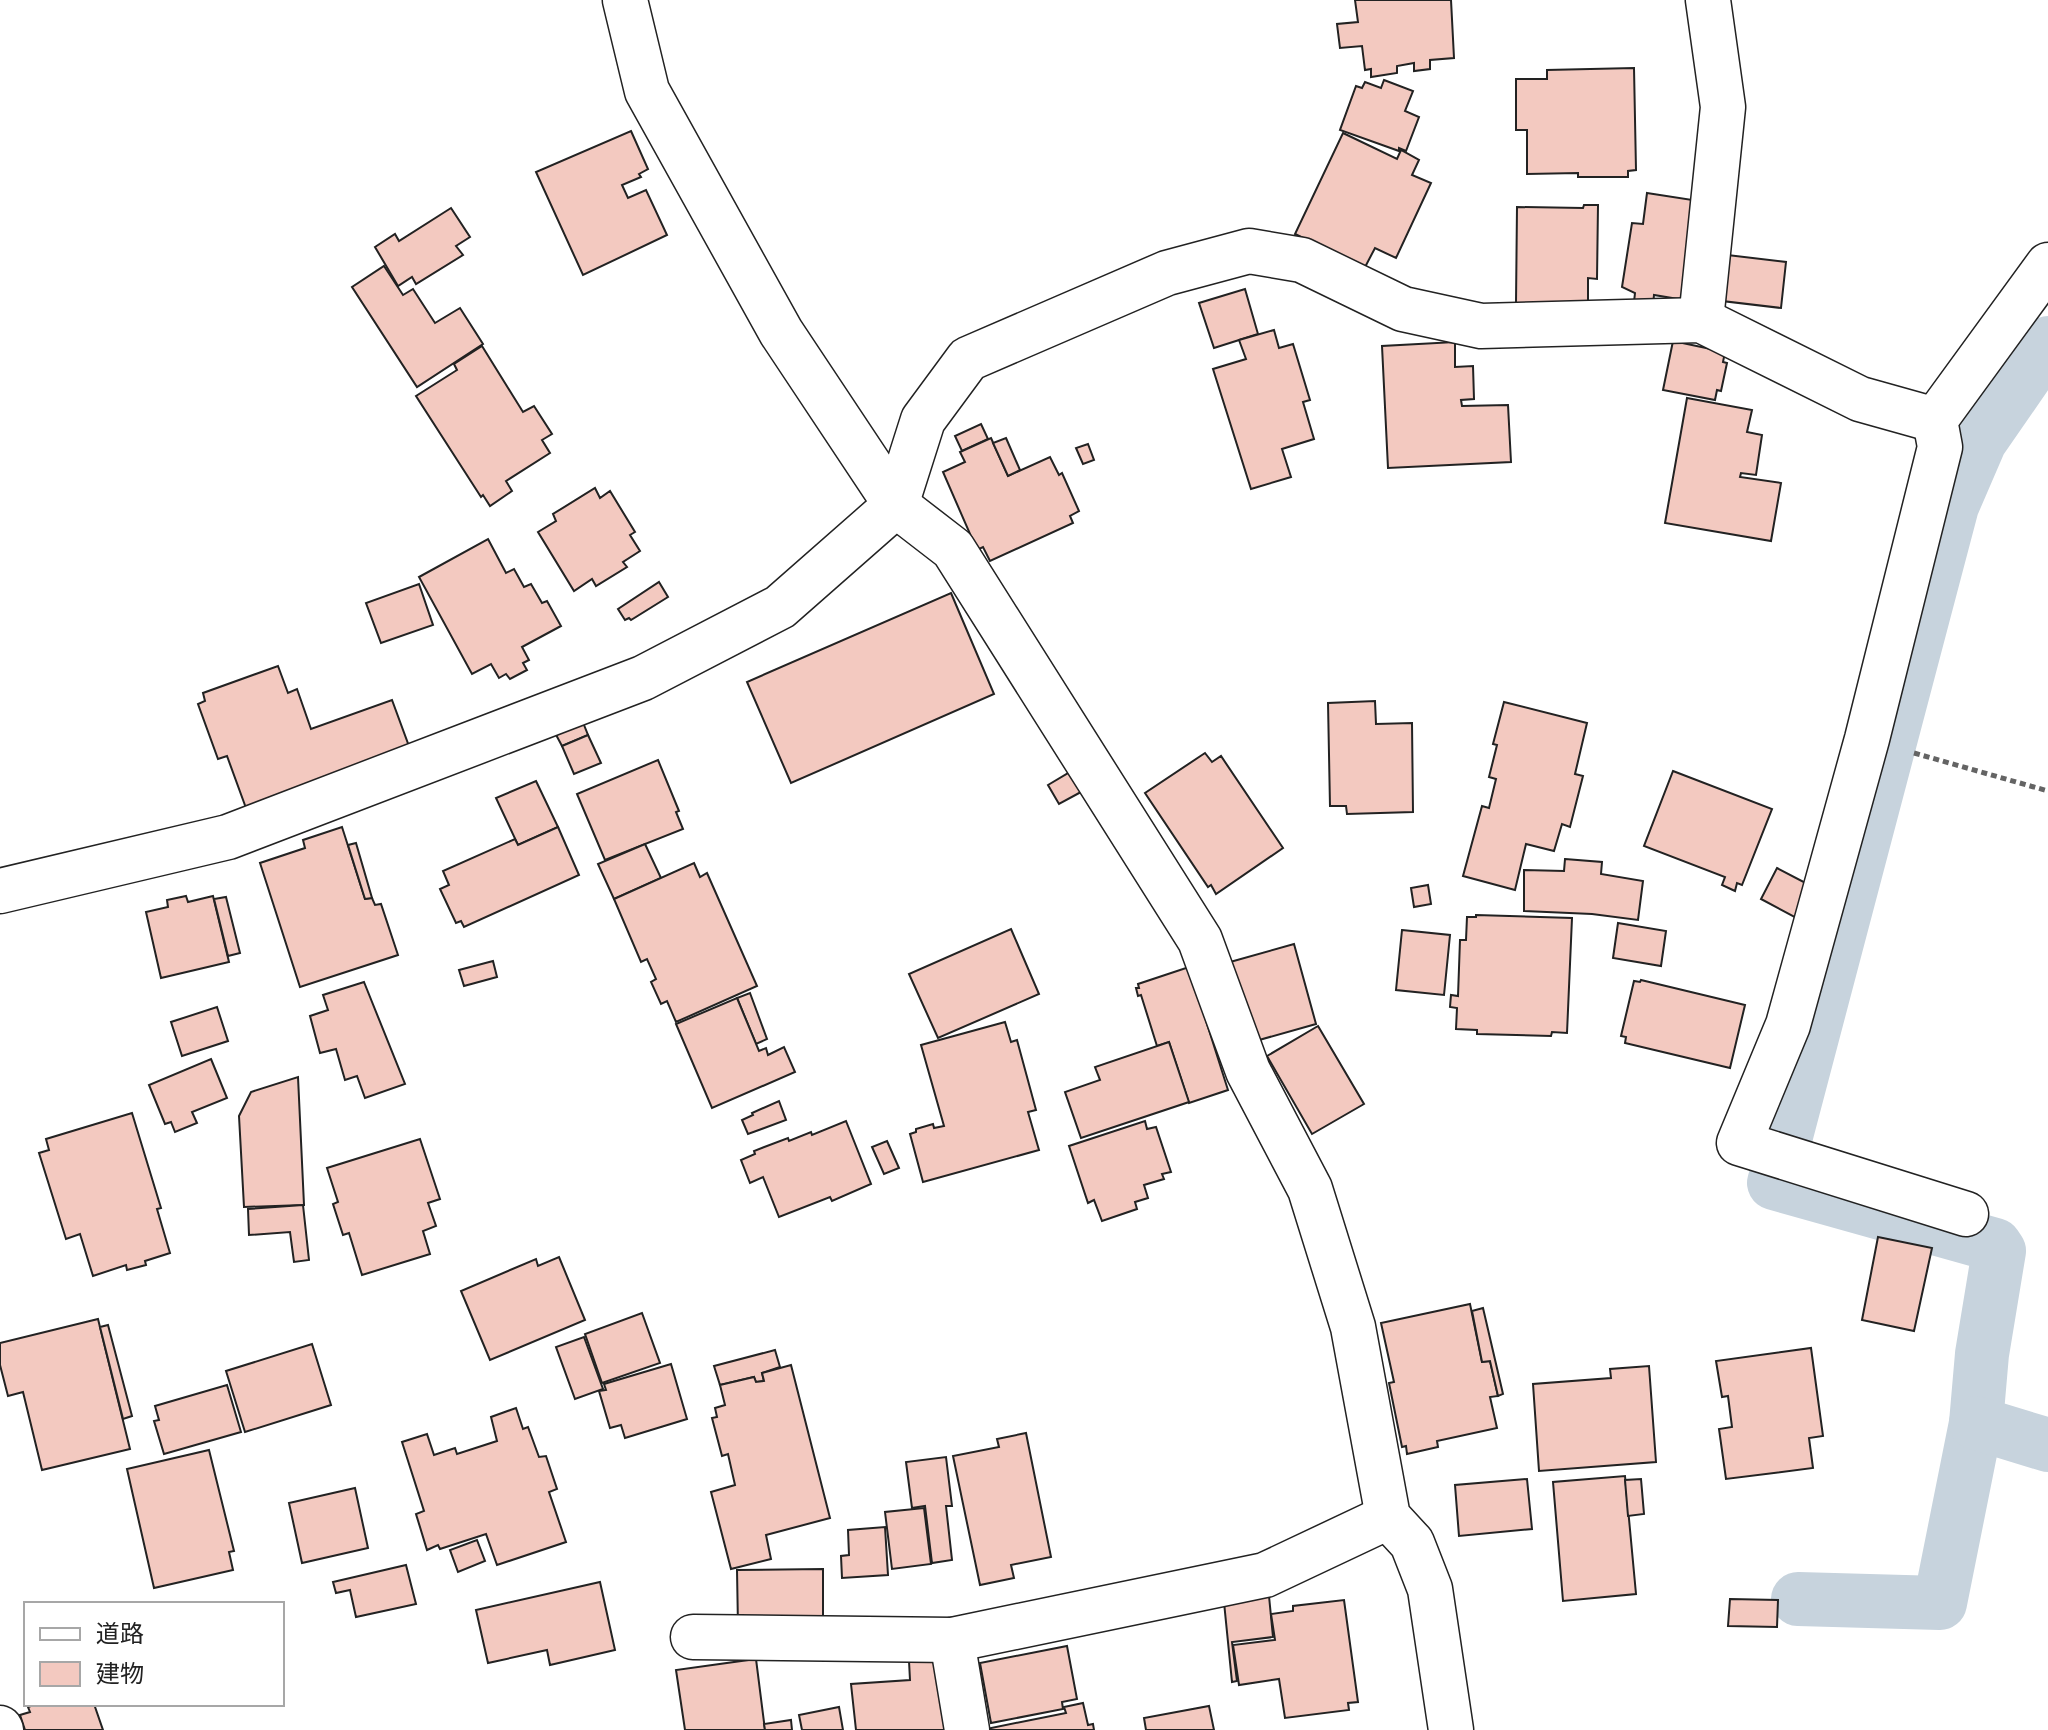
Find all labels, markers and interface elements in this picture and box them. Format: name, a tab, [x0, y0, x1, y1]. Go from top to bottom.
legend	[24, 1602, 284, 1706]
text: 道路	[96, 1619, 144, 1648]
text: 建物	[96, 1659, 144, 1688]

